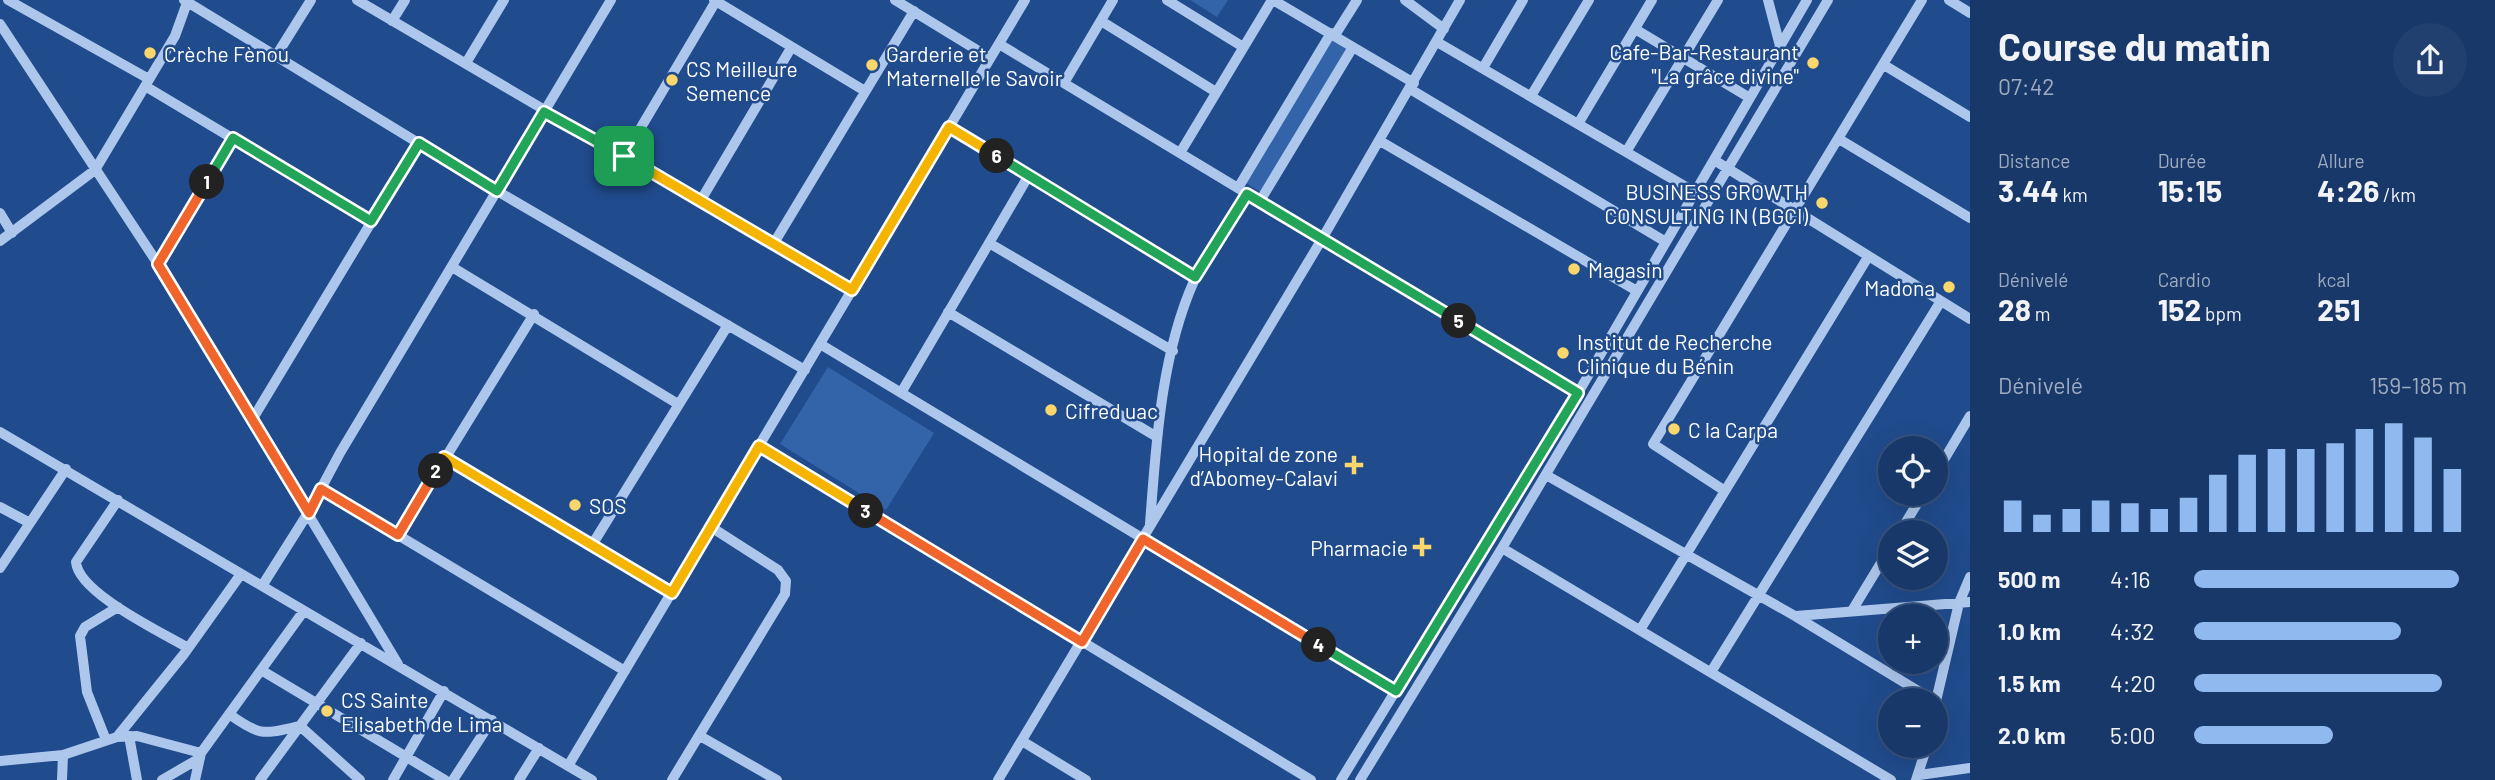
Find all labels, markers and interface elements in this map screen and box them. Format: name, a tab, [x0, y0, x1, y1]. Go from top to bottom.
text: Course du matin	[1998, 23, 2271, 69]
button: share	[2393, 23, 2467, 97]
place label: Cafe-Bar-Restaurant ''La grâce divine''	[1609, 39, 1799, 88]
place label: Crèche Fènou	[164, 41, 289, 66]
place label: Garderie et Maternelle le Savoir	[886, 41, 1063, 90]
marker: Crèche Fènou	[142, 45, 158, 61]
marker: Cafe-Bar-Restaurant ''La grâce divine''	[1805, 55, 1821, 71]
place label: CS Meilleure Semence	[686, 56, 798, 105]
marker: Garderie et Maternelle le Savoir	[864, 57, 880, 73]
marker: CS Meilleure Semence	[664, 72, 680, 88]
text: 07:42	[1998, 72, 2055, 100]
pin	[594, 126, 654, 186]
icon: arrive	[605, 137, 643, 175]
pin: 6	[979, 138, 1014, 174]
text: 6	[991, 144, 1002, 167]
text: Distance	[1998, 149, 2070, 172]
text: Durée	[2158, 149, 2206, 172]
text: Allure	[2317, 149, 2365, 172]
pin: 1	[190, 164, 224, 200]
text: 1	[203, 170, 210, 193]
text: 3.44	[1998, 172, 2059, 208]
text: 15:15	[2158, 172, 2222, 208]
text: 4:26	[2317, 172, 2379, 208]
place label: BUSINESS GROWTH CONSULTING IN (BGCI)	[1604, 179, 1809, 228]
text: km	[2059, 183, 2088, 206]
text: /km	[2379, 183, 2416, 206]
marker: BUSINESS GROWTH CONSULTING IN (BGCI)	[1814, 195, 1830, 211]
place label: Magasin	[1588, 257, 1663, 282]
marker: Magasin	[1566, 261, 1582, 277]
text: Dénivelé	[1998, 268, 2068, 291]
text: Cardio	[2158, 268, 2211, 291]
text: kcal	[2317, 268, 2350, 291]
place label: Madona	[1864, 275, 1935, 300]
marker: Madona	[1941, 279, 1957, 295]
text: 28	[1998, 291, 2031, 327]
text: 152	[2158, 291, 2201, 327]
text: 251	[2317, 291, 2361, 327]
text: m	[2031, 302, 2051, 325]
text: bpm	[2201, 302, 2242, 325]
pin: 5	[1442, 304, 1476, 338]
text: 5	[1453, 309, 1464, 332]
place label: Institut de Recherche Clinique du Bénin	[1577, 329, 1773, 378]
marker: Institut de Recherche Clinique du Bénin	[1555, 345, 1571, 361]
text: Dénivelé	[1998, 371, 2083, 399]
text: 159–185 m	[2369, 371, 2467, 399]
place label: Cifred uac	[1065, 398, 1158, 423]
marker: Cifred uac	[1043, 402, 1059, 418]
place label: C la Carpa	[1688, 417, 1778, 442]
marker: C la Carpa	[1666, 421, 1682, 437]
map controls	[1878, 436, 1948, 758]
button: locate	[1878, 436, 1948, 506]
place label: Hopital de zone d’Abomey-Calavi	[1189, 441, 1338, 490]
pin: 2	[418, 454, 453, 489]
marker: Hopital de zone d’Abomey-Calavi	[1344, 455, 1364, 475]
text: 2	[430, 459, 441, 482]
place label: SOS	[589, 493, 627, 518]
pin: 3	[848, 494, 884, 528]
marker: SOS	[567, 497, 583, 513]
text: 3	[860, 499, 871, 522]
button: layers	[1878, 520, 1948, 590]
place label: Pharmacie	[1310, 535, 1408, 560]
marker: Pharmacie	[1414, 539, 1430, 555]
text: 500 m	[1998, 565, 2060, 593]
text: 4:16	[2110, 565, 2150, 593]
button: +	[1878, 604, 1948, 674]
text: 1.0 km	[1998, 617, 2061, 645]
text: 4:32	[2110, 617, 2155, 645]
pin: 4	[1302, 628, 1336, 662]
text: 4	[1313, 633, 1324, 656]
text: 1.5 km	[1998, 669, 2061, 697]
text: 4:20	[2110, 669, 2156, 697]
place label: CS Sainte Elisabeth de Lima	[341, 687, 503, 736]
button: −	[1878, 688, 1948, 758]
marker: CS Sainte Elisabeth de Lima	[319, 703, 335, 719]
text: 2.0 km	[1998, 721, 2066, 749]
text: 5:00	[2110, 721, 2156, 749]

